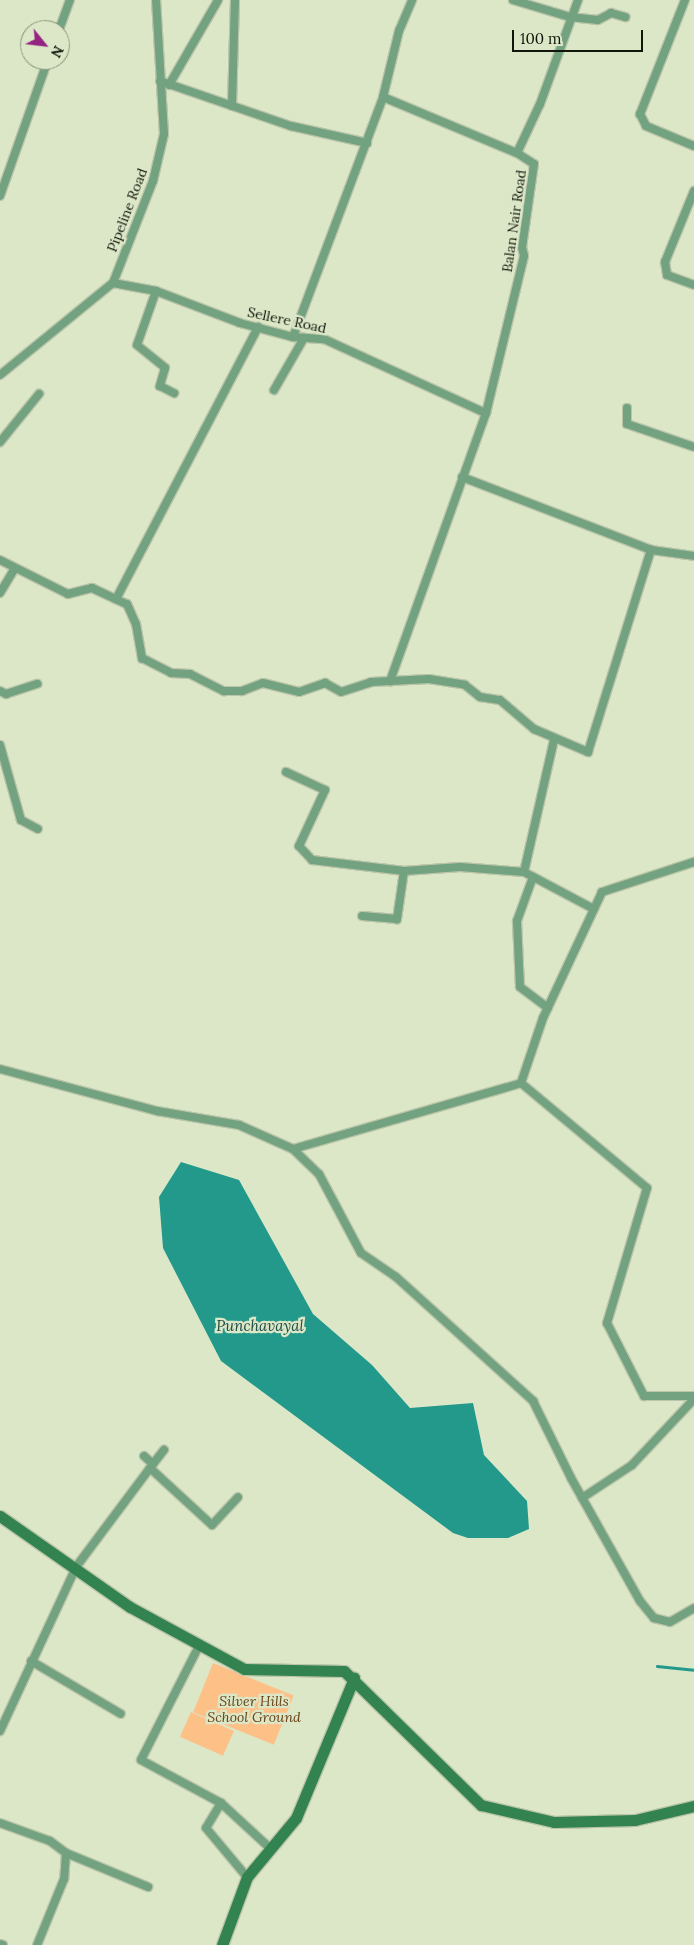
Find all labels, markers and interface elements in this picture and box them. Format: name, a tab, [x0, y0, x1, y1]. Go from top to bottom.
north arrow	[20, 20, 70, 70]
scale bar	[514, 20, 645, 52]
text: 100 m	[520, 29, 561, 48]
text: N	[47, 43, 68, 61]
street label: Pipeline Road	[103, 166, 151, 254]
street label: Balan Nair Road	[499, 169, 529, 273]
street label: Sellere Road	[246, 303, 328, 337]
water label: Punchavayal	[216, 1317, 304, 1335]
park label: Silver Hills School Ground	[207, 1693, 301, 1725]

